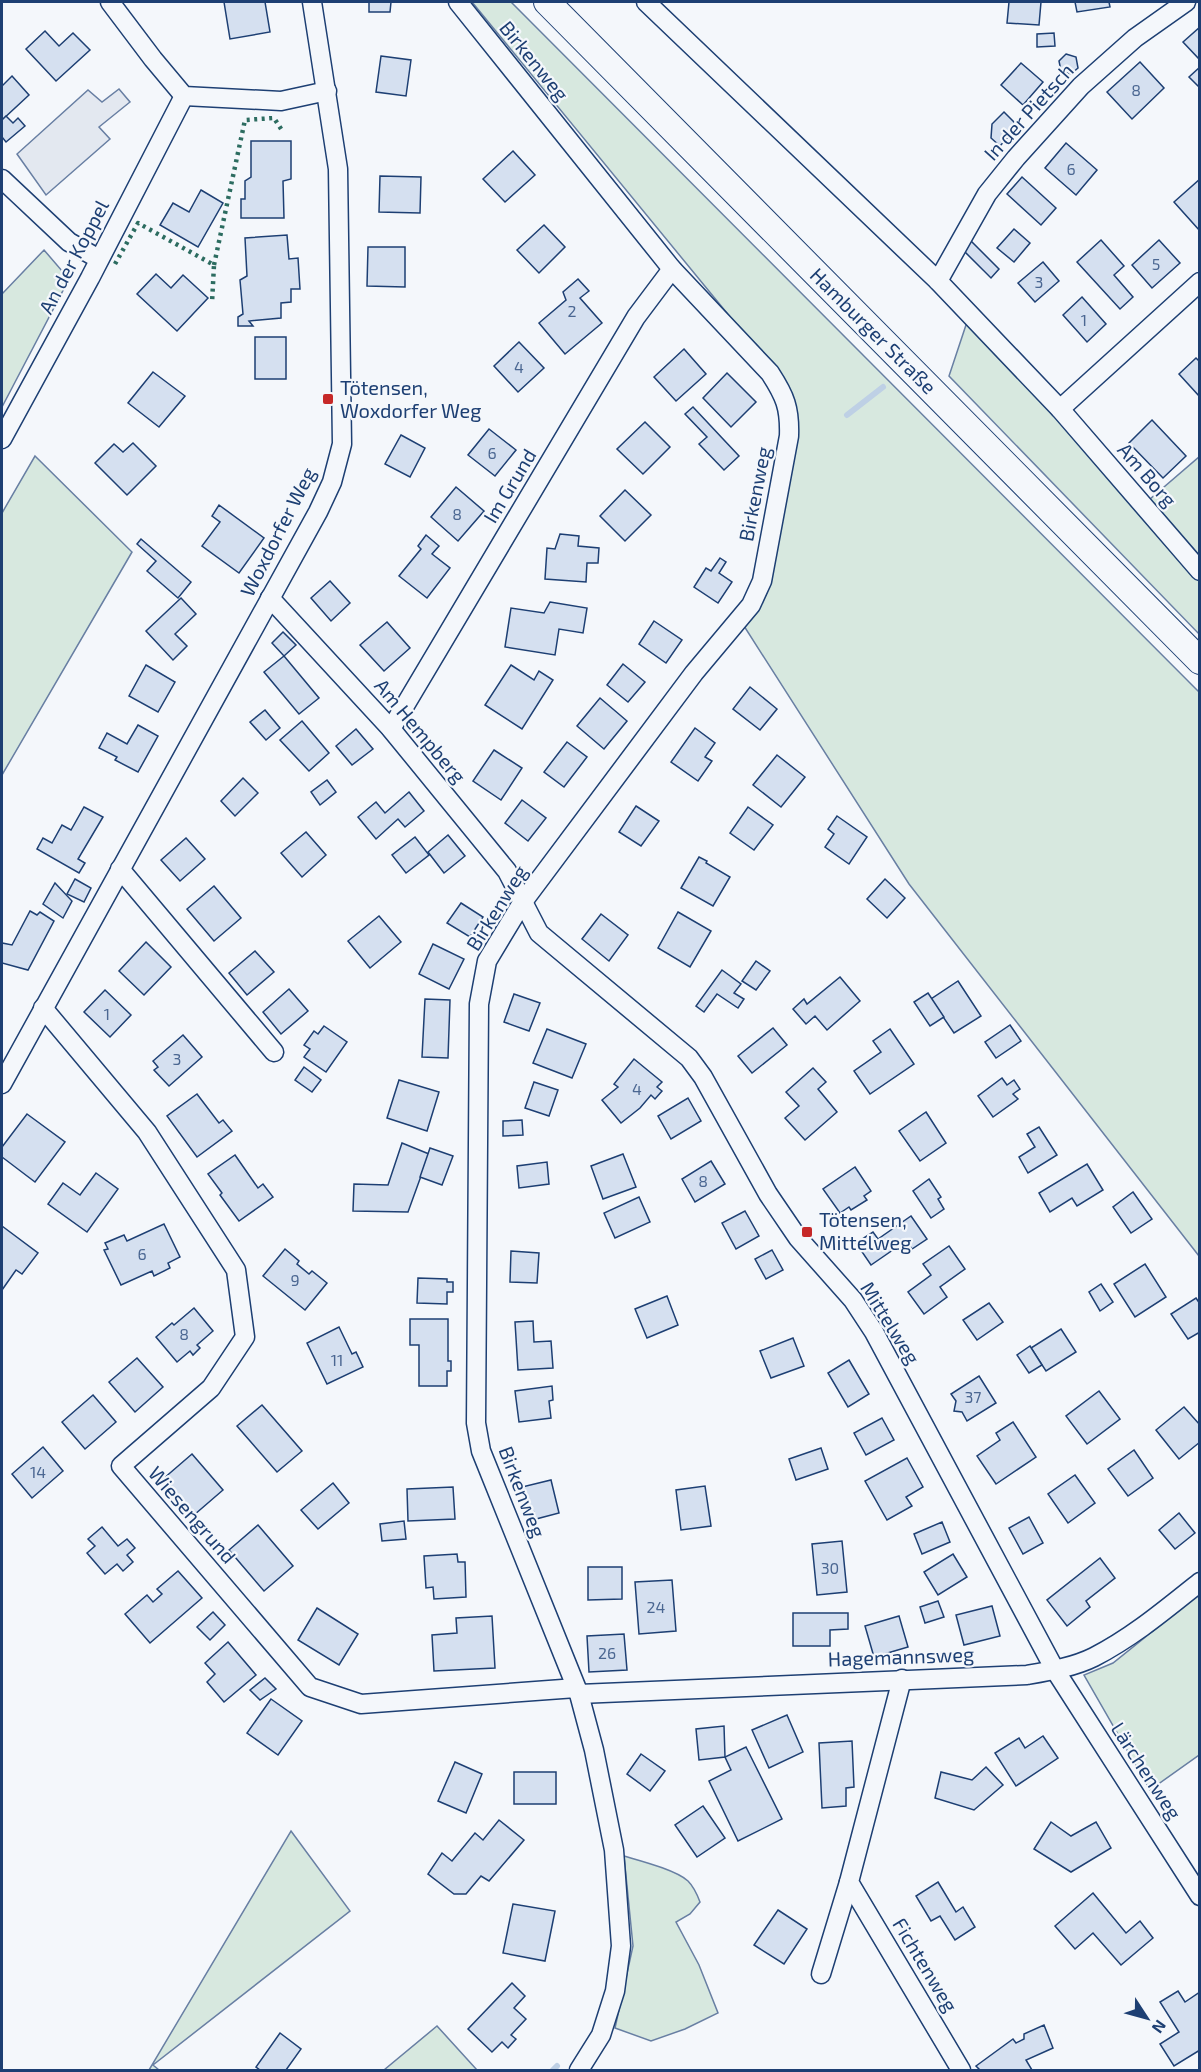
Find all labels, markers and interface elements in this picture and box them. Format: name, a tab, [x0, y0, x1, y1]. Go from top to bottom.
street label: Birkenweg	[495, 16, 574, 105]
street label: In der Pietsch	[978, 58, 1078, 165]
house number: 8	[1131, 80, 1141, 99]
house number: 6	[1066, 159, 1076, 178]
street label: An der Koppel	[33, 195, 113, 318]
house number: 5	[1152, 254, 1160, 273]
street label: Hamburger Straße	[806, 262, 942, 398]
house number: 3	[1035, 272, 1043, 291]
house number: 2	[568, 301, 577, 320]
house number: 1	[1081, 310, 1087, 329]
house number: 4	[514, 357, 524, 376]
place label: Tötensen, Woxdorfer Weg	[340, 375, 481, 422]
marker: Tötensen, Woxdorfer Weg	[321, 392, 335, 406]
street label: Am Borg	[1113, 437, 1182, 511]
house number: 6	[487, 443, 497, 462]
street label: Im Grund	[478, 444, 541, 527]
street label: Birkenweg	[733, 444, 775, 543]
street label: Woxdorfer Weg	[234, 463, 320, 600]
house number: 8	[452, 504, 462, 523]
street label: Am Hempberg	[370, 673, 471, 787]
street label: Birkenweg	[461, 860, 532, 955]
house number: 1	[104, 1004, 110, 1023]
house number: 3	[173, 1049, 181, 1068]
house number: 4	[632, 1079, 642, 1098]
house number: 8	[698, 1171, 708, 1190]
place label: Tötensen, Mittelweg	[819, 1207, 911, 1254]
marker: Tötensen, Mittelweg	[800, 1225, 814, 1239]
house number: 6	[137, 1244, 147, 1263]
house number: 9	[290, 1270, 300, 1289]
street label: Mittelweg	[856, 1277, 926, 1368]
house number: 8	[179, 1324, 189, 1343]
house number: 11	[331, 1350, 343, 1369]
house number: 37	[964, 1387, 982, 1406]
street label: Birkenweg	[495, 1443, 551, 1541]
street label: Wiesengrund	[144, 1461, 241, 1568]
house number: 14	[30, 1462, 46, 1481]
house number: 30	[821, 1558, 839, 1577]
house number: 24	[647, 1597, 666, 1616]
street label: Hagemannsweg	[827, 1641, 975, 1671]
house number: 26	[598, 1643, 616, 1662]
street label: Lärchenweg	[1107, 1717, 1187, 1824]
street label: Fichtenweg	[888, 1913, 963, 2016]
north arrow	[1117, 1988, 1177, 2048]
text: N	[1148, 2017, 1171, 2037]

